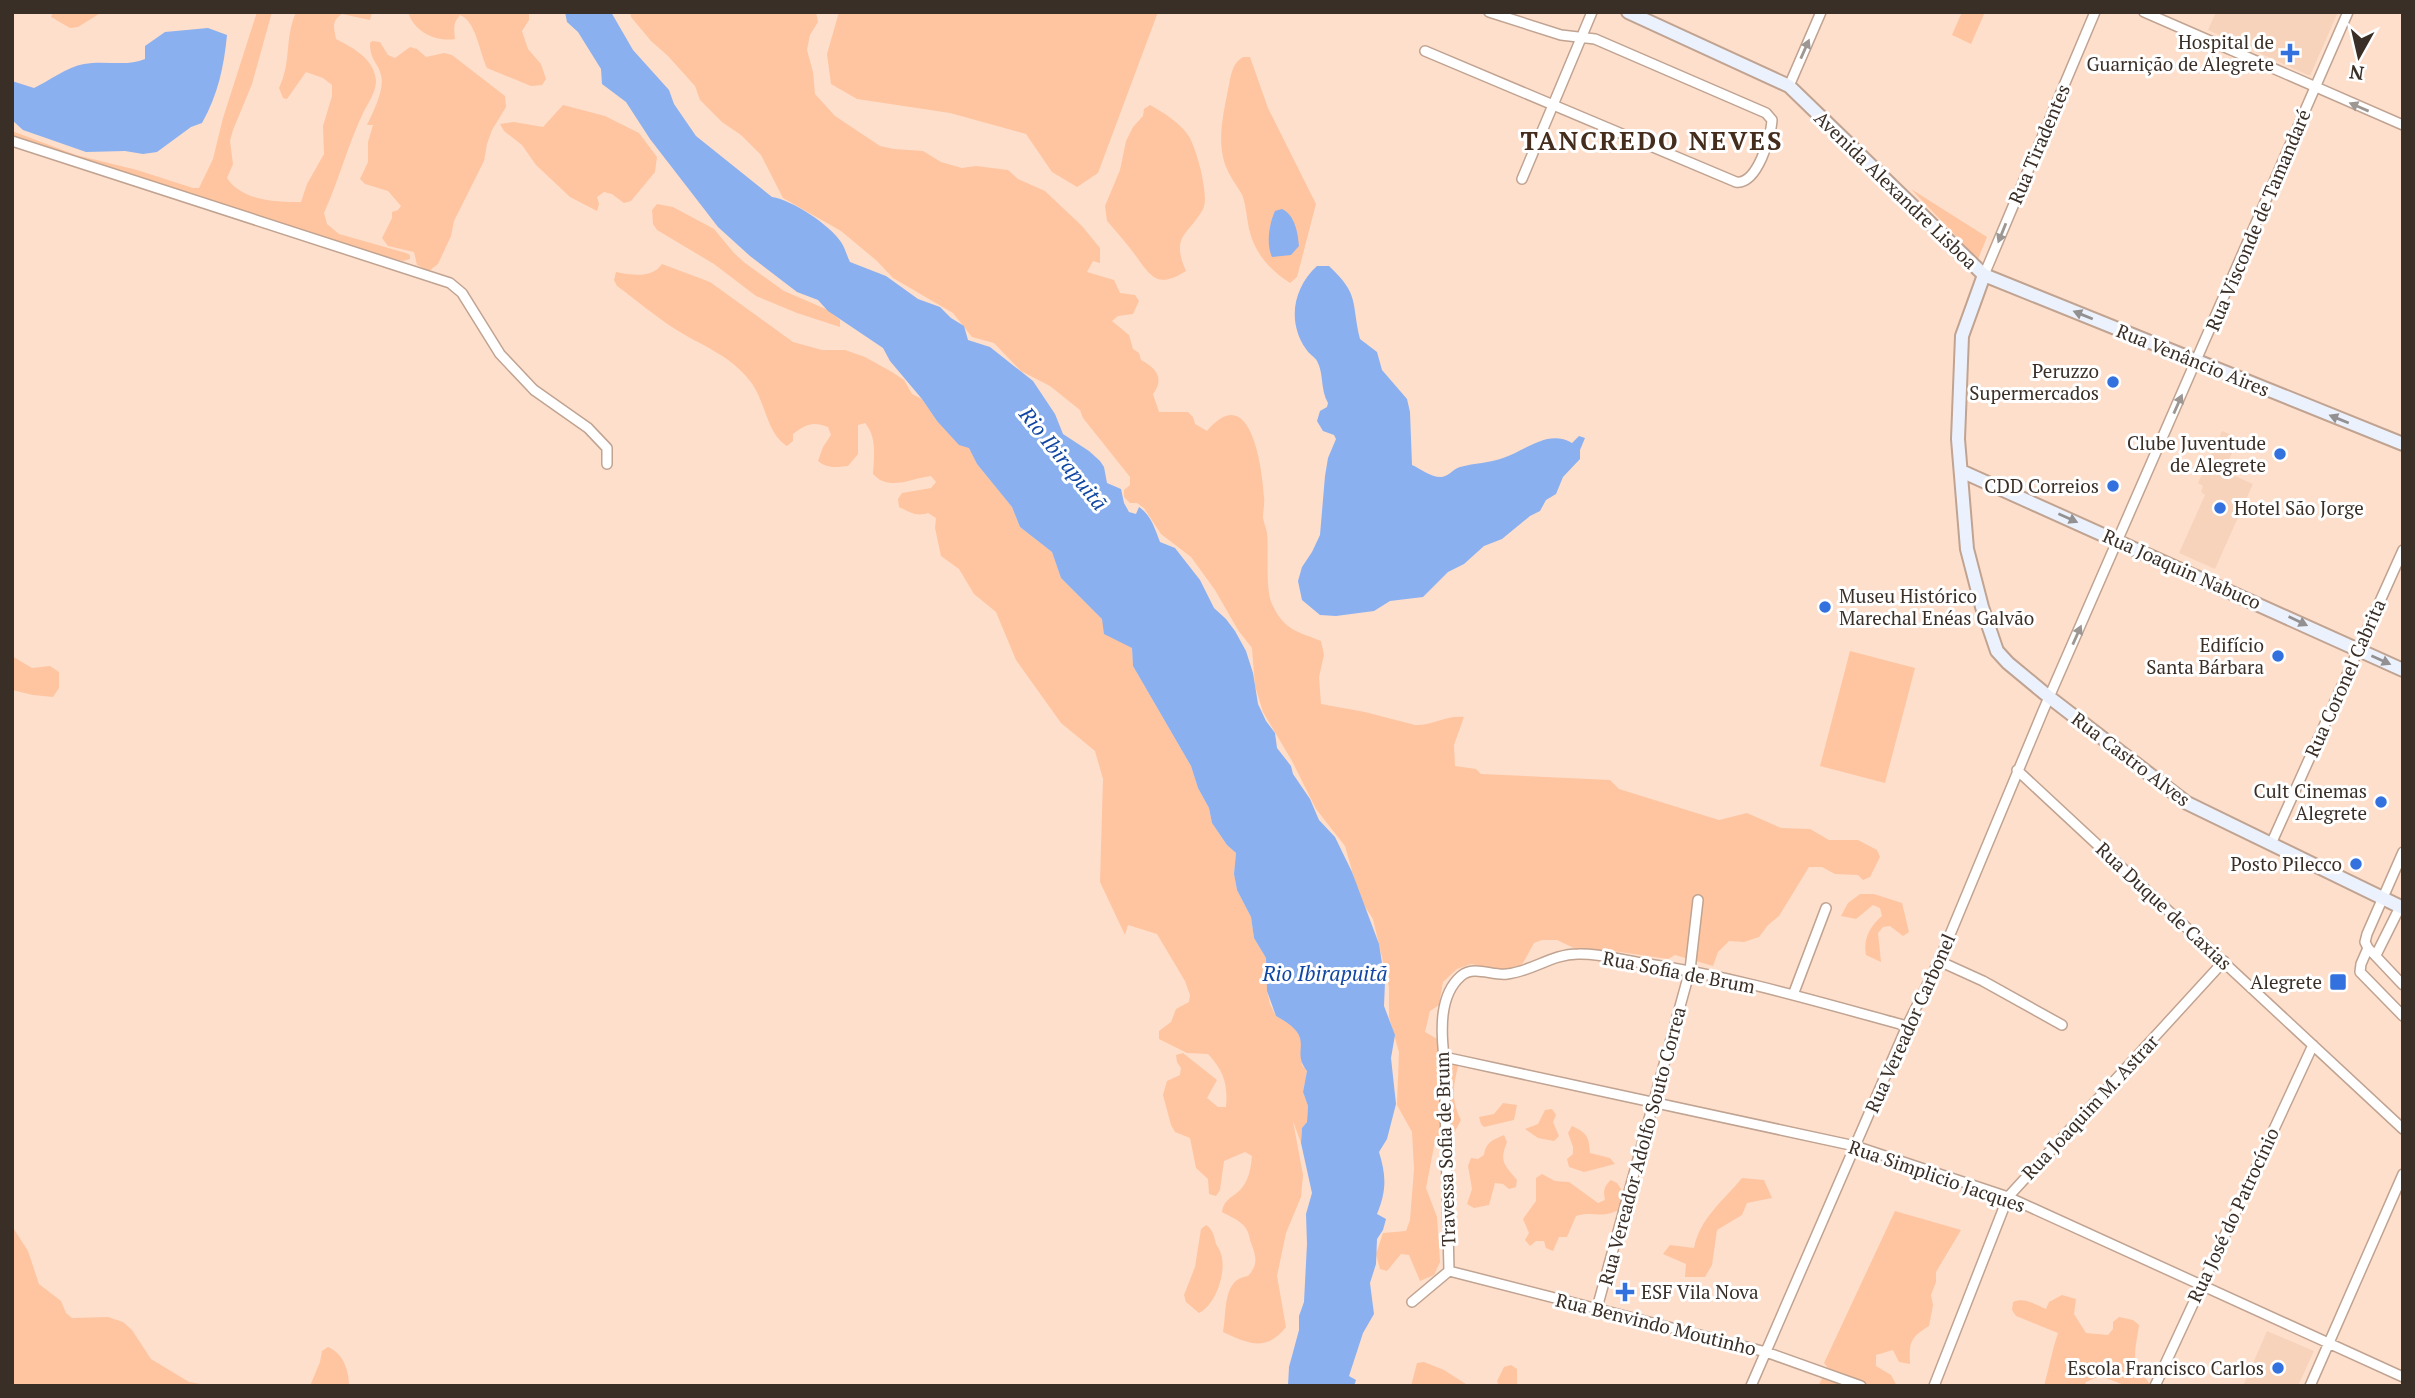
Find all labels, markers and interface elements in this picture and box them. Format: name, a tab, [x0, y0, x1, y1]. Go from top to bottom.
north arrow	[2324, 21, 2394, 91]
place label: Hospital de Guarnição de Alegrete	[2086, 29, 2274, 76]
one-way arrow	[1800, 39, 1811, 60]
marker: Hospital de Guarnição de Alegrete	[2280, 43, 2300, 63]
text: N	[2347, 60, 2365, 87]
street label: Rua Tiradentes	[2002, 80, 2075, 208]
one-way arrow	[2348, 101, 2369, 112]
street label: Avenida Alexandre Lisboa	[1809, 105, 1983, 274]
street label: Rua Visconde de Tamandaré	[2199, 105, 2316, 334]
district label: TANCREDO NEVES	[1521, 123, 1783, 157]
one-way arrow	[1996, 223, 2007, 244]
one-way arrow	[2072, 310, 2093, 321]
street label: Rua Venâncio Aires	[2113, 317, 2273, 402]
place label: Peruzzo Supermercados	[1969, 358, 2099, 405]
marker: Peruzzo Supermercados	[2105, 374, 2121, 390]
one-way arrow	[2172, 394, 2184, 414]
water label: Rio Ibirapuitã	[1013, 400, 1114, 516]
one-way arrow	[2329, 413, 2350, 424]
place label: Clube Juventude de Alegrete	[2127, 430, 2266, 477]
marker: Clube Juventude de Alegrete	[2272, 446, 2288, 462]
place label: CDD Correios	[1984, 473, 2099, 498]
marker: CDD Correios	[2105, 478, 2121, 494]
place label: Hotel São Jorge	[2234, 495, 2364, 520]
marker: Hotel São Jorge	[2212, 500, 2228, 516]
one-way arrow	[2058, 512, 2079, 523]
street label: Rua Joaquin Nabuco	[2099, 522, 2265, 615]
place label: Museu Histórico Marechal Enéas Galvão	[1839, 583, 2034, 630]
street label: Rua Coronel Cabrita	[2298, 595, 2391, 761]
marker: Museu Histórico Marechal Enéas Galvão	[1817, 599, 1833, 615]
one-way arrow	[2288, 615, 2308, 627]
one-way arrow	[2071, 625, 2083, 645]
place label: Edifício Santa Bárbara	[2146, 632, 2264, 679]
marker: Edifício Santa Bárbara	[2270, 648, 2286, 664]
one-way arrow	[2370, 655, 2391, 666]
street label: Rua Castro Alves	[2067, 706, 2196, 811]
place label: Cult Cinemas Alegrete	[2253, 778, 2367, 825]
marker: Cult Cinemas Alegrete	[2373, 794, 2389, 810]
street label: Rua Duque de Caxias	[2091, 836, 2238, 975]
place label: Posto Pilecco	[2230, 851, 2342, 876]
marker: Posto Pilecco	[2348, 856, 2364, 872]
street label: Rua Vereador Carbonel	[1859, 929, 1960, 1116]
street label: Rua Sofia de Brum	[1601, 944, 1758, 999]
water label: Rio Ibirapuitã	[1261, 959, 1388, 987]
place label: Alegrete	[2250, 969, 2322, 994]
marker: Alegrete	[2328, 972, 2348, 992]
street label: Rua Vereador Adolfo Souto Correa	[1592, 1003, 1691, 1288]
street label: Rua Joaquim M. Astrar	[2016, 1028, 2164, 1185]
street label: Travessa Sofia de Brum	[1429, 1051, 1460, 1247]
street label: Rua José do Patrocínio	[2181, 1123, 2284, 1306]
street label: Rua Simplicio Jacques	[1846, 1134, 2029, 1217]
place label: ESF Vila Nova	[1641, 1279, 1759, 1304]
marker: ESF Vila Nova	[1615, 1282, 1635, 1302]
street label: Rua Benvindo Moutinho	[1553, 1287, 1759, 1361]
place label: Escola Francisco Carlos	[2067, 1355, 2264, 1380]
marker: Escola Francisco Carlos	[2270, 1360, 2286, 1376]

